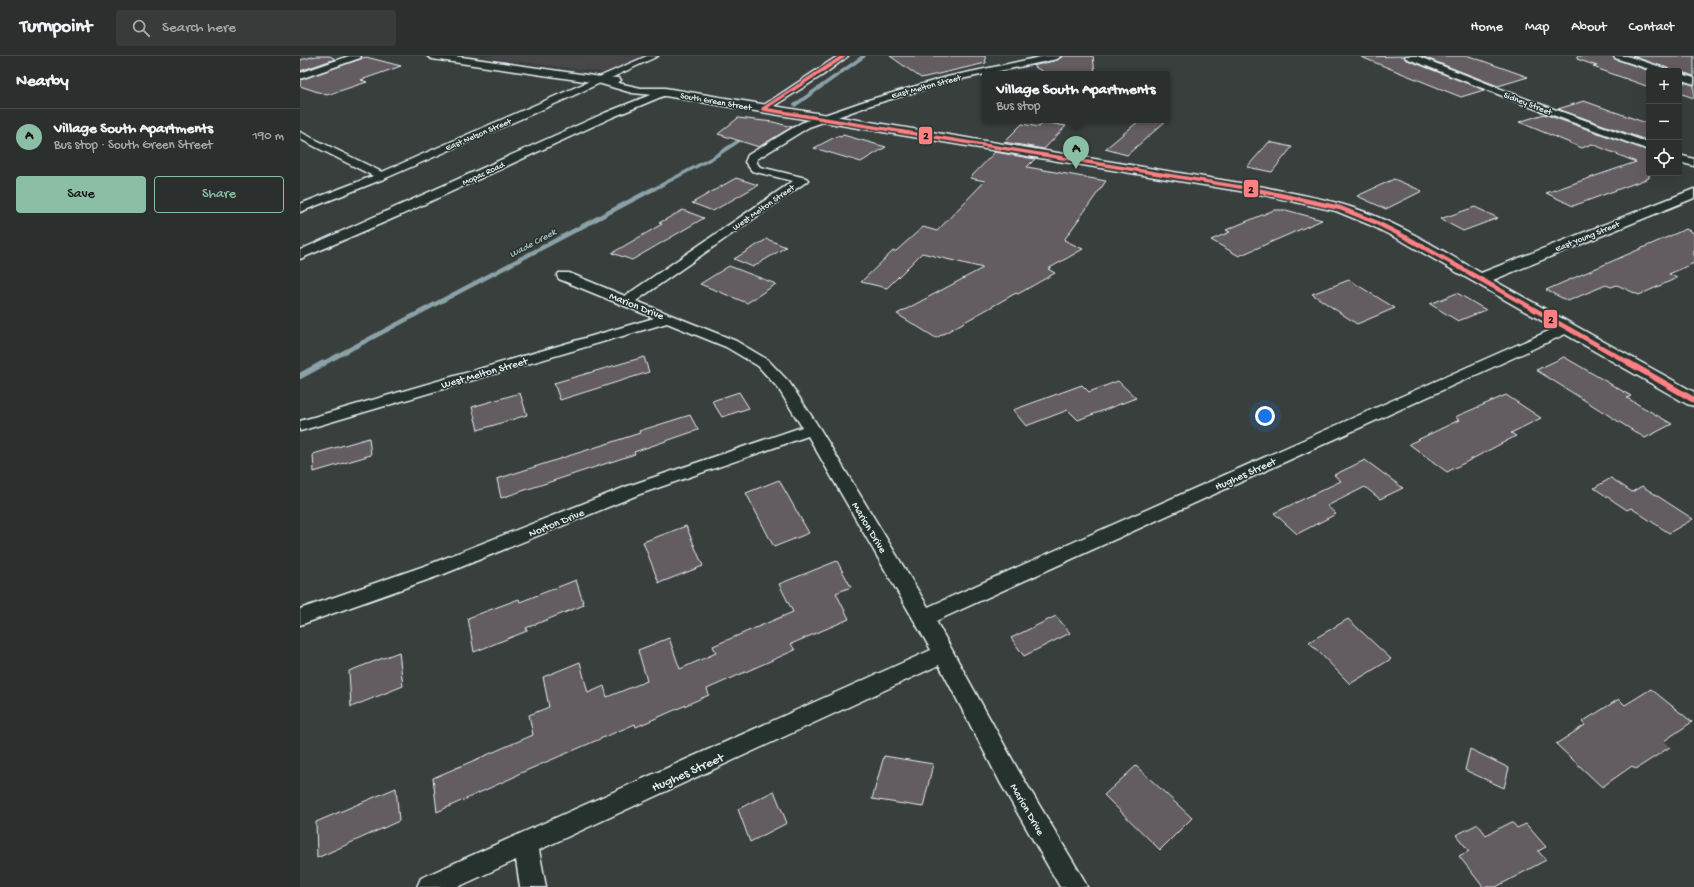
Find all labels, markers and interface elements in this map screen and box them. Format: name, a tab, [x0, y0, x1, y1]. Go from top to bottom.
search box	[116, 10, 396, 46]
text: Turnpoint	[20, 16, 92, 39]
icon: search	[130, 17, 152, 39]
text: Search here	[162, 19, 236, 37]
text: Home	[1471, 19, 1503, 36]
text: Map	[1525, 19, 1549, 36]
text: About	[1571, 19, 1607, 36]
text: Contact	[1629, 19, 1674, 36]
map controls	[1646, 68, 1682, 176]
button: +	[1646, 68, 1682, 104]
popup	[982, 71, 1170, 123]
text: Nearby	[16, 72, 69, 92]
street label: East Melton Street	[891, 73, 964, 102]
text: Village South Apartments	[996, 81, 1156, 99]
street label: Sidney Street	[1502, 90, 1554, 119]
street label: South Green Street	[679, 91, 754, 114]
text: Bus stop	[996, 99, 1040, 114]
button: −	[1646, 104, 1682, 140]
street label: East Nelson Street	[444, 116, 514, 154]
text: Village South Apartments	[54, 120, 213, 138]
line badge: 2	[918, 126, 933, 145]
text: A	[25, 129, 33, 144]
text: 190 m	[253, 129, 284, 144]
text: 2	[923, 131, 929, 143]
pin: A	[1063, 136, 1089, 169]
text: Bus stop · South Green Street	[54, 138, 212, 153]
button: locate	[1646, 140, 1682, 176]
street label: Mopac Road	[461, 160, 507, 189]
button: Save	[16, 176, 146, 213]
button: Share	[154, 176, 284, 213]
line badge: 2	[1243, 179, 1259, 198]
street label: West Melton Street	[731, 182, 798, 234]
text: 2	[1248, 185, 1254, 197]
street label: East Young Street	[1554, 219, 1623, 255]
water label: Wade Creek	[508, 226, 560, 261]
street label: Marion Drive	[607, 291, 665, 323]
line badge: 2	[1543, 309, 1558, 329]
text: 2	[1548, 315, 1554, 327]
street label: West Melton Street	[440, 355, 531, 392]
your location	[1255, 406, 1275, 426]
street label: Hughes Street	[1214, 455, 1279, 494]
street label: Marion Drive	[848, 500, 888, 556]
street label: Norton Drive	[527, 507, 587, 540]
street label: Hughes Street	[650, 750, 728, 796]
street label: Marion Drive	[1007, 782, 1046, 838]

